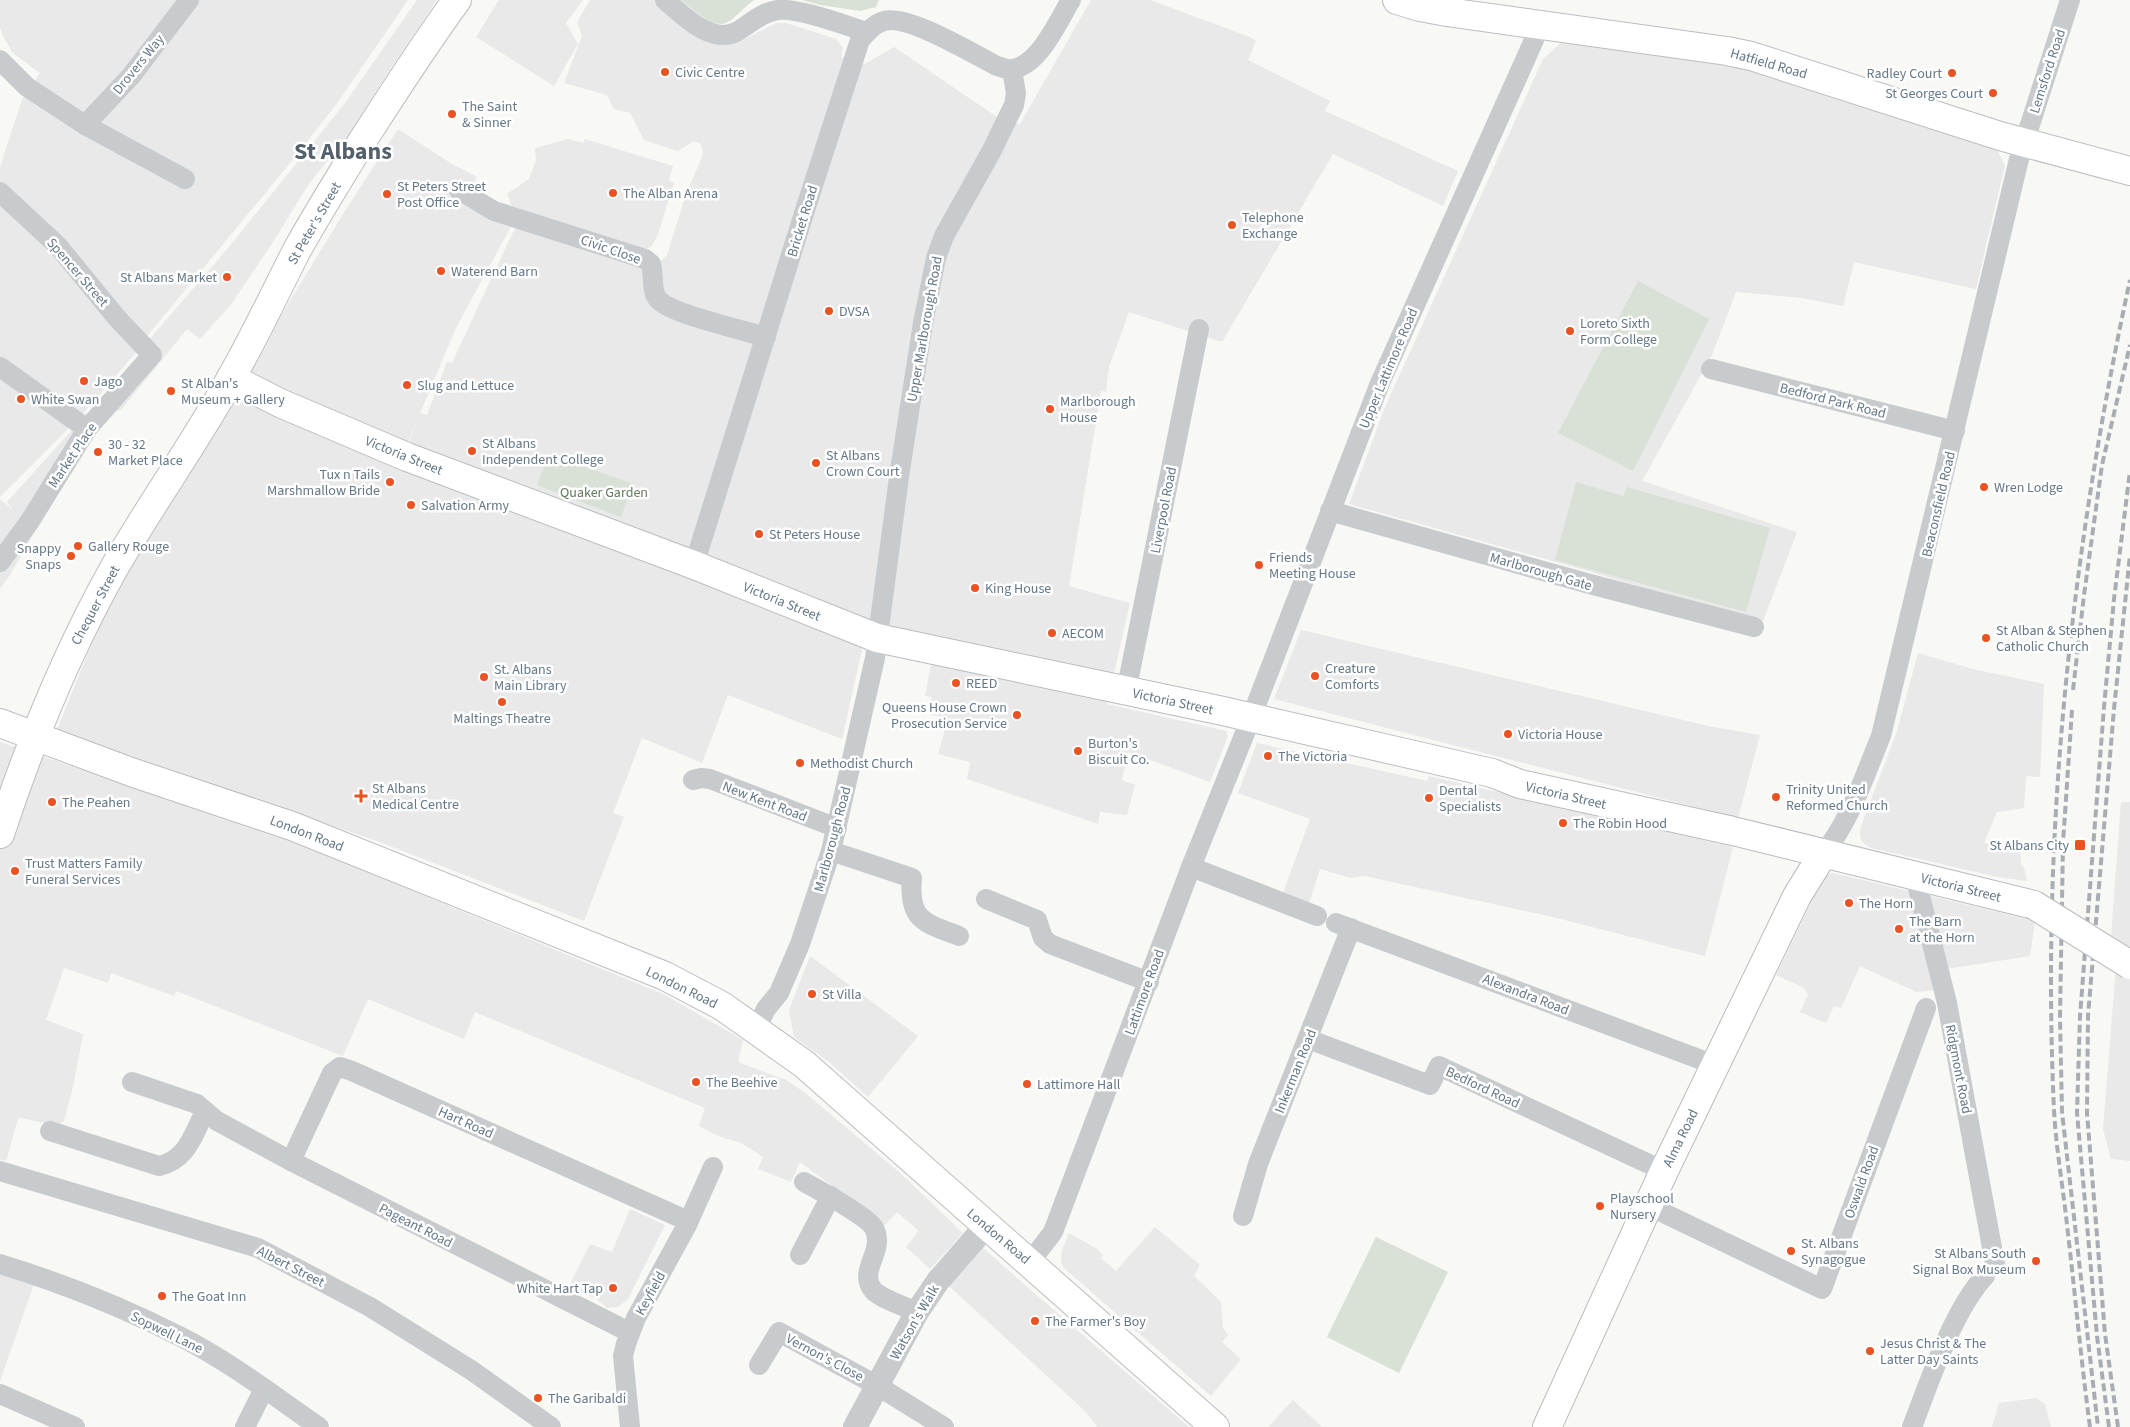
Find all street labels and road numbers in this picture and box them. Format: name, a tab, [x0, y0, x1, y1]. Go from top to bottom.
street label: Lemsford Road	[2025, 26, 2071, 116]
street label: Drovers Way	[108, 30, 170, 99]
street label: Hatfield Road	[1728, 43, 1810, 85]
street label: St Peter's Street	[283, 178, 347, 268]
street label: Bricket Road	[783, 183, 823, 260]
street label: Civic Close	[578, 230, 644, 270]
street label: Spencer Street	[42, 234, 113, 312]
street label: Upper Marlborough Road	[902, 255, 948, 404]
street label: Upper Lattimore Road	[1354, 305, 1423, 432]
street label: Bedford Park Road	[1778, 378, 1888, 424]
street label: Market Place	[44, 419, 102, 492]
street label: Victoria Street	[362, 431, 446, 481]
street label: Beaconsfield Road	[1917, 449, 1961, 559]
street label: Liverpool Road	[1146, 465, 1182, 555]
street label: Marlborough Gate	[1487, 548, 1594, 596]
street label: Chequer Street	[66, 562, 125, 649]
street label: Victoria Street	[740, 577, 824, 627]
street label: Victoria Street	[1130, 684, 1215, 720]
street label: New Kent Road	[719, 777, 810, 827]
street label: Victoria Street	[1523, 777, 1608, 815]
street label: Marlborough Road	[809, 784, 857, 894]
street label: London Road	[267, 811, 347, 857]
street label: Victoria Street	[1918, 868, 2003, 908]
street label: Lattimore Road	[1120, 947, 1170, 1038]
street label: London Road	[642, 962, 721, 1014]
street label: Alexandra Road	[1480, 969, 1572, 1021]
street label: Ridgmont Road	[1940, 1023, 1976, 1116]
street label: Inkerman Road	[1270, 1026, 1322, 1116]
street label: Bedford Road	[1442, 1062, 1523, 1114]
street label: Hart Road	[435, 1102, 496, 1144]
street label: Alma Road	[1658, 1106, 1704, 1171]
street label: Oswald Road	[1839, 1143, 1884, 1222]
street label: Pageant Road	[375, 1199, 456, 1253]
street label: London Road	[962, 1204, 1035, 1269]
street label: Albert Street	[253, 1241, 328, 1293]
street label: Keyfield	[631, 1268, 671, 1319]
street label: Watson's Walk	[885, 1281, 944, 1364]
street label: Sopwell Lane	[127, 1307, 206, 1359]
street label: Vernon's Close	[782, 1329, 867, 1387]

